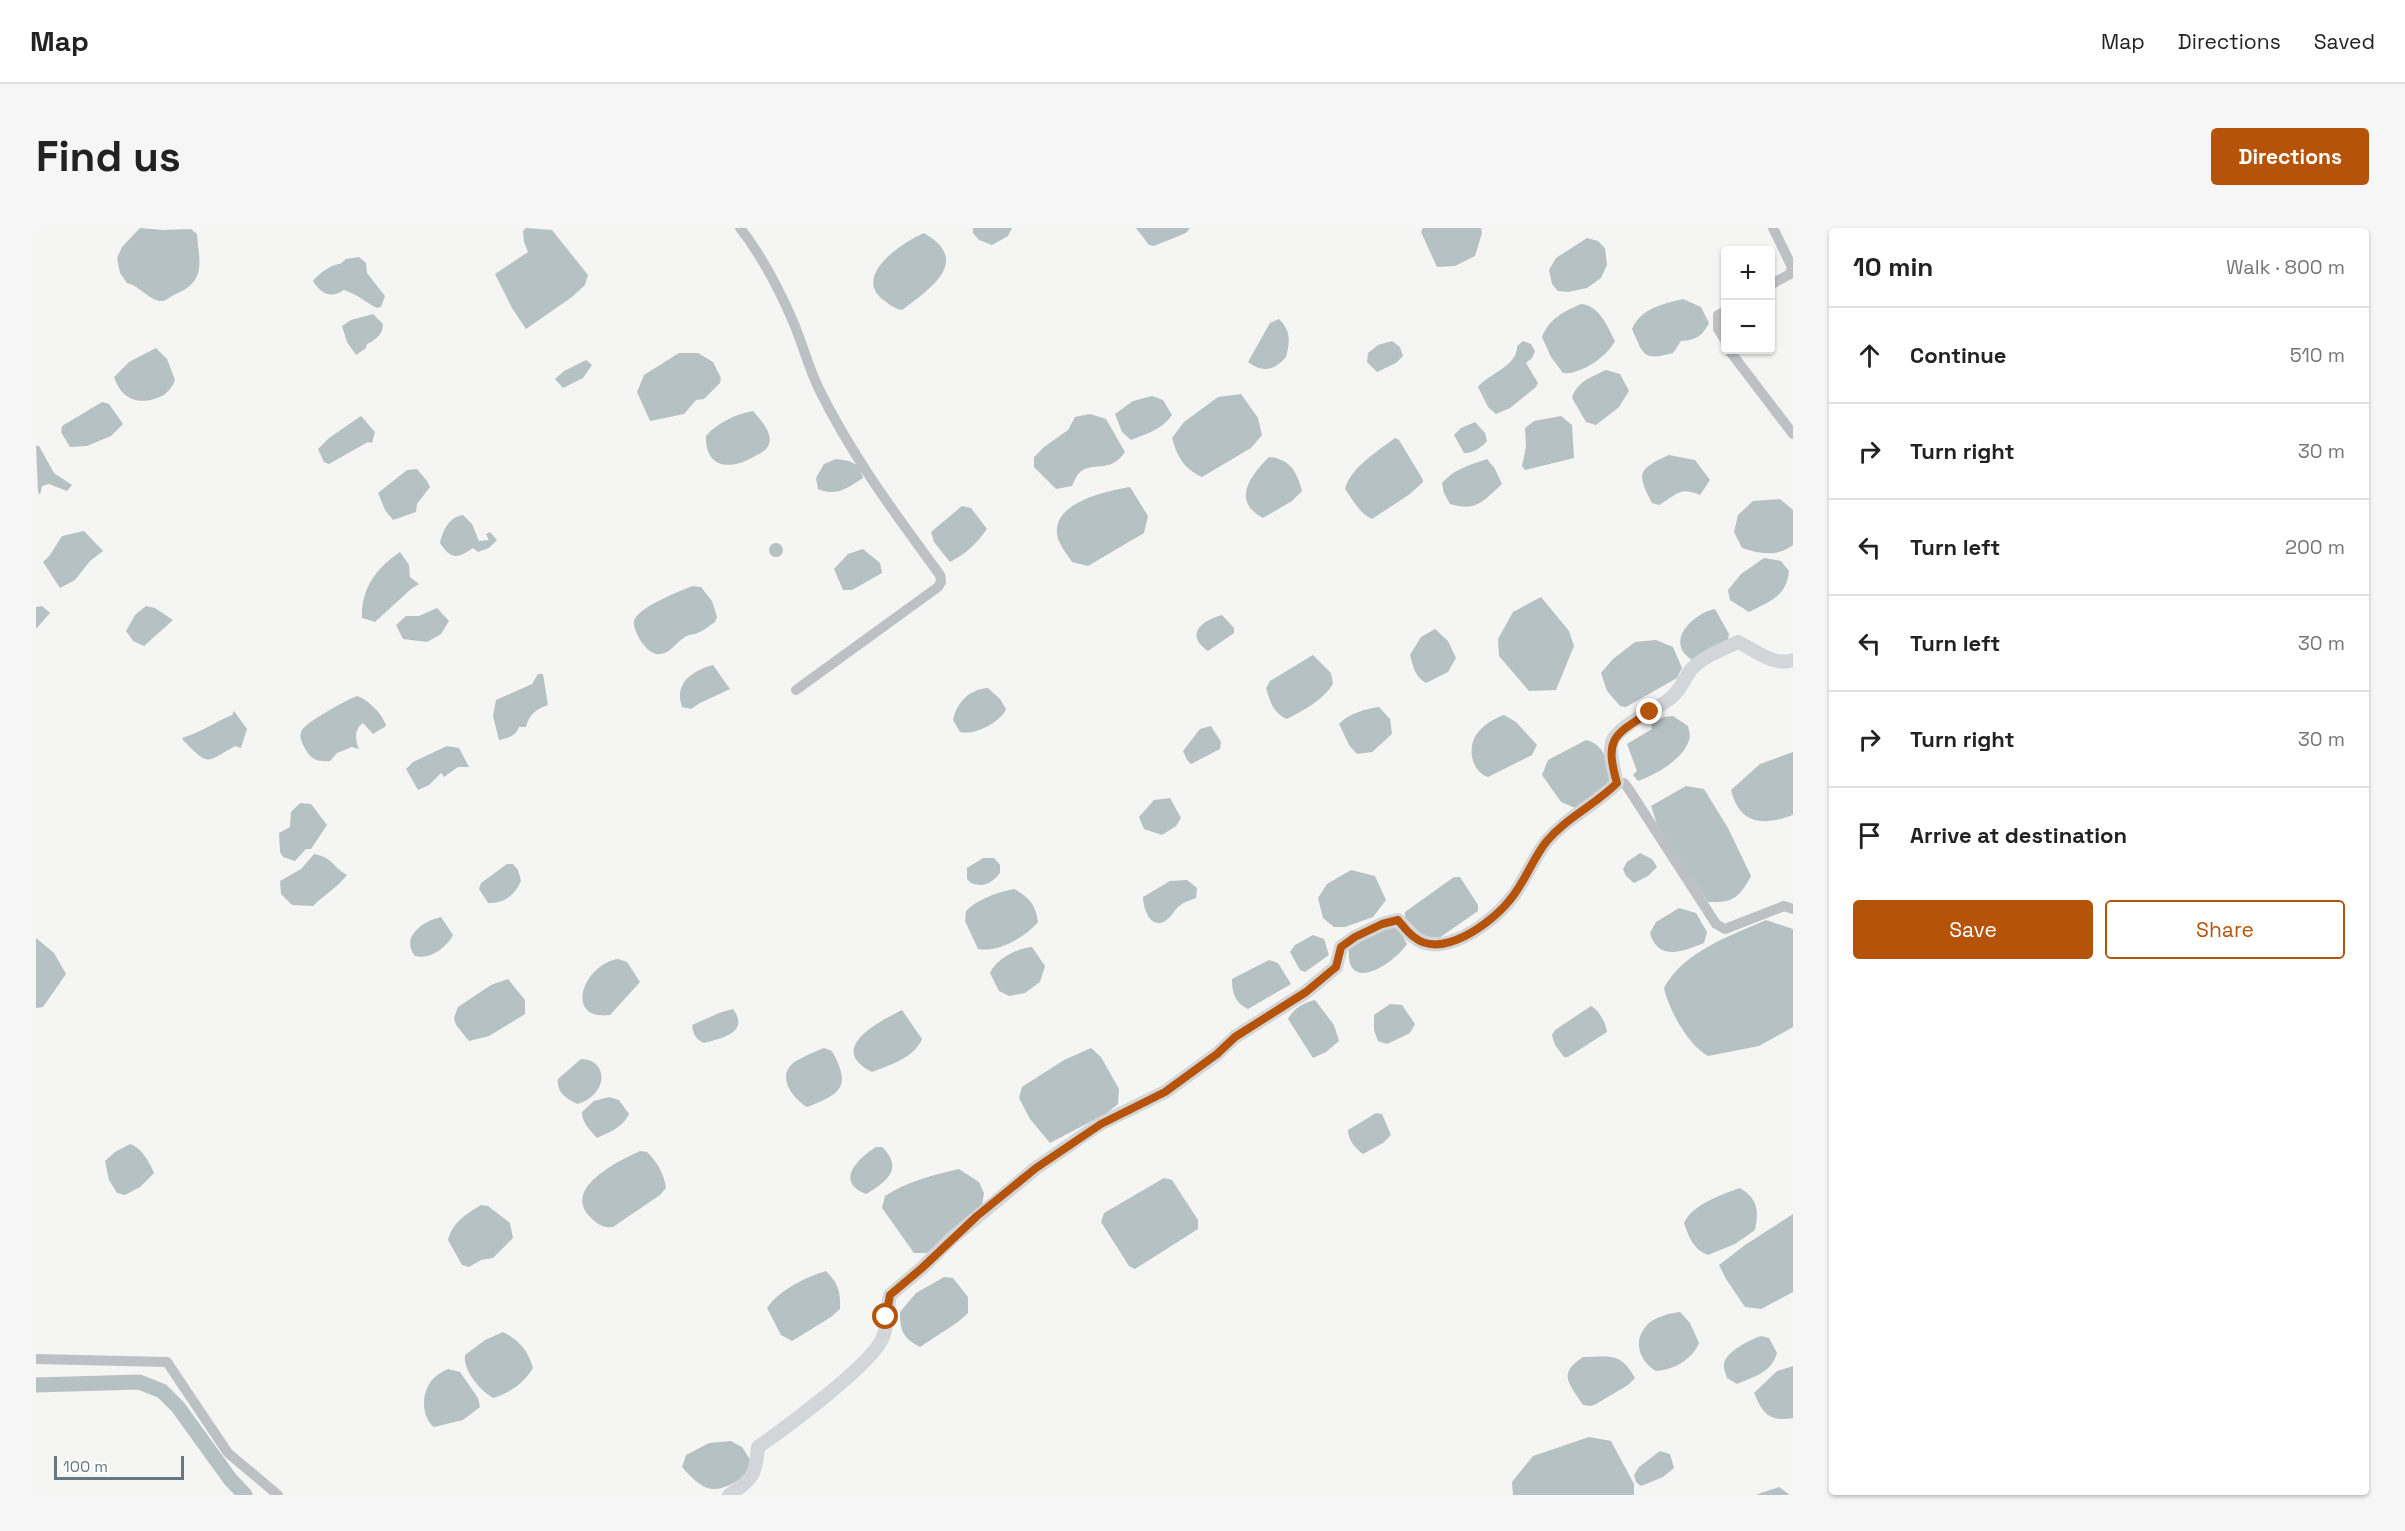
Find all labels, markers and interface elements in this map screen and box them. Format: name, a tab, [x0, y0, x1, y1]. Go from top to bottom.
text: Map	[30, 23, 89, 59]
text: Map	[2101, 28, 2145, 55]
text: Directions	[2178, 28, 2281, 55]
text: Saved	[2314, 28, 2375, 55]
button: Directions	[2211, 128, 2369, 185]
text: Find us	[36, 130, 181, 183]
map controls	[1721, 246, 1775, 354]
button: +	[1721, 246, 1775, 300]
text: 10 min	[1853, 250, 1933, 284]
text: Walk · 800 m	[2226, 254, 2345, 280]
button: −	[1721, 300, 1775, 354]
icon: ahead	[1853, 339, 1886, 372]
text: Continue	[1910, 341, 2006, 369]
text: 510 m	[2290, 342, 2345, 368]
icon: right	[1853, 435, 1886, 468]
text: Turn right	[1910, 437, 2015, 465]
text: 30 m	[2298, 438, 2345, 464]
icon: left	[1853, 531, 1886, 564]
text: Turn left	[1910, 533, 2000, 561]
text: 200 m	[2285, 534, 2345, 560]
icon: left	[1853, 627, 1886, 660]
text: Turn left	[1910, 629, 2000, 657]
text: 30 m	[2298, 630, 2345, 656]
route end	[1636, 698, 1662, 724]
icon: right	[1853, 723, 1886, 756]
text: Turn right	[1910, 725, 2015, 753]
text: 30 m	[2298, 726, 2345, 752]
icon: arrive	[1853, 819, 1886, 852]
text: Arrive at destination	[1910, 821, 2127, 849]
button: Save	[1853, 900, 2093, 959]
button: Share	[2105, 900, 2345, 959]
route start	[872, 1303, 898, 1329]
scale bar	[54, 1453, 184, 1480]
text: 100 m	[63, 1456, 108, 1477]

